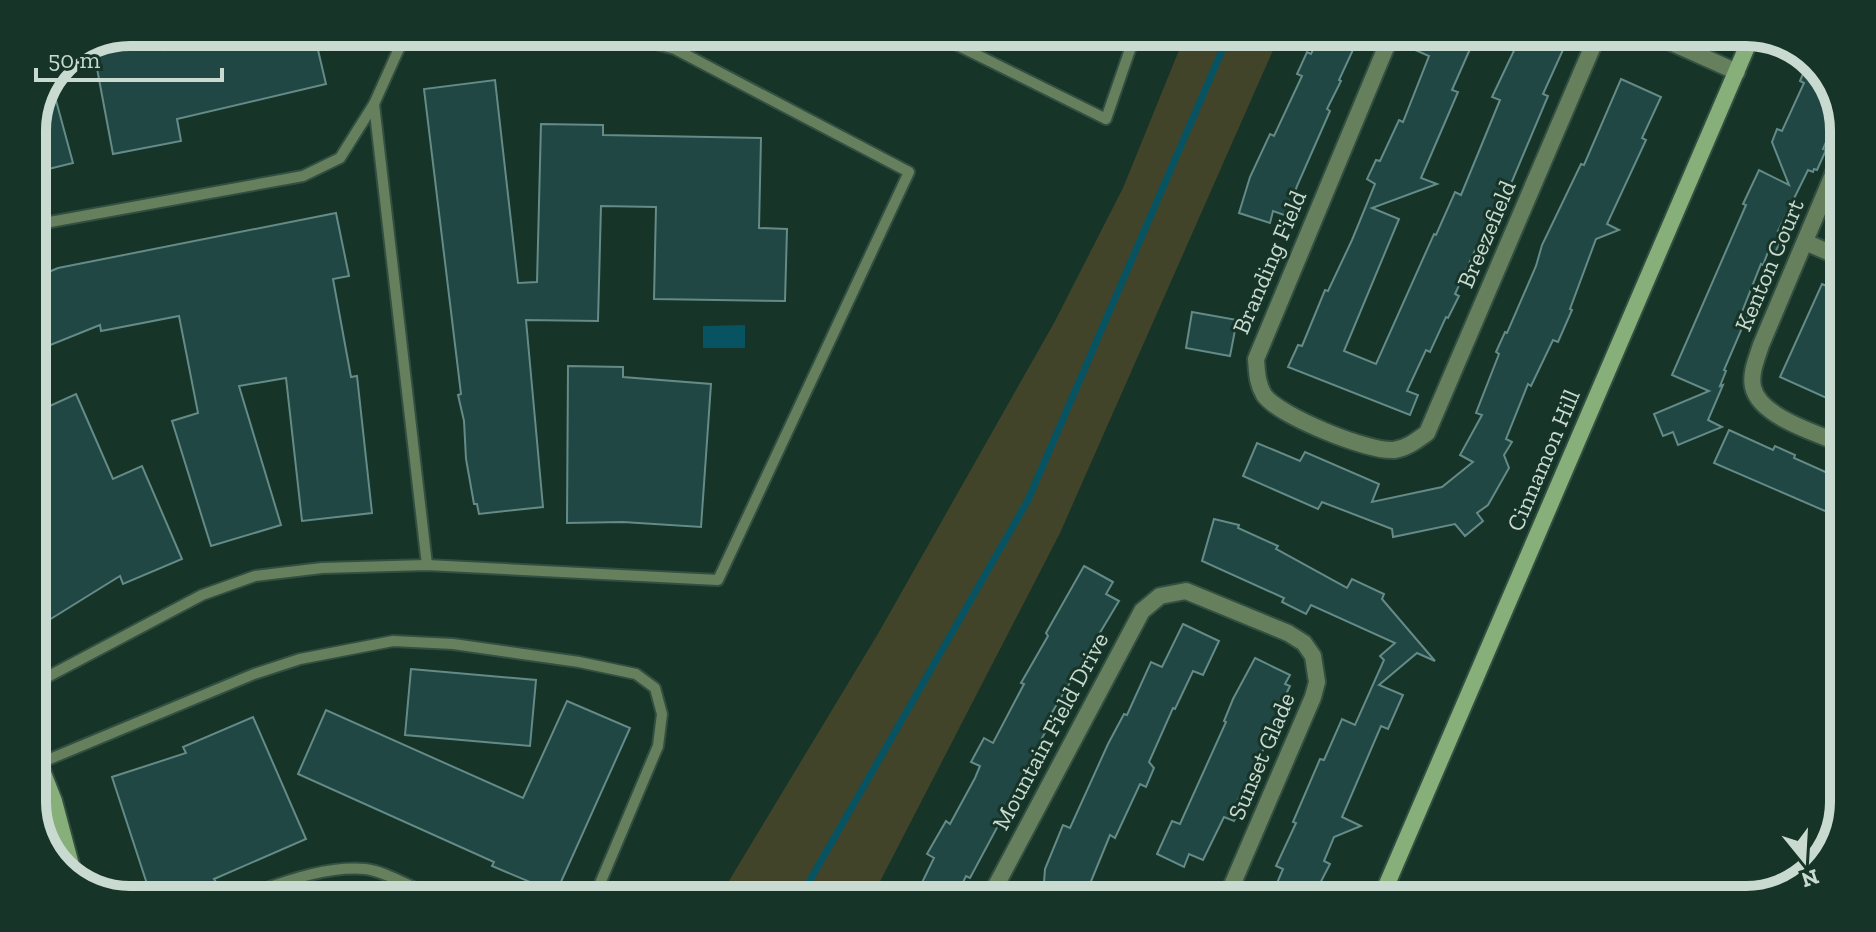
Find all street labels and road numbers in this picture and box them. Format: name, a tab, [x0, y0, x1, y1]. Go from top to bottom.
street label: Breezefield	[1450, 176, 1522, 292]
street label: Branding Field	[1226, 186, 1312, 338]
street label: Kenton Court	[1728, 195, 1810, 335]
street label: Cinnamon Hill	[1500, 385, 1586, 535]
street label: Mountain Field Drive	[986, 627, 1114, 835]
street label: Sunset Glade	[1221, 688, 1301, 824]

